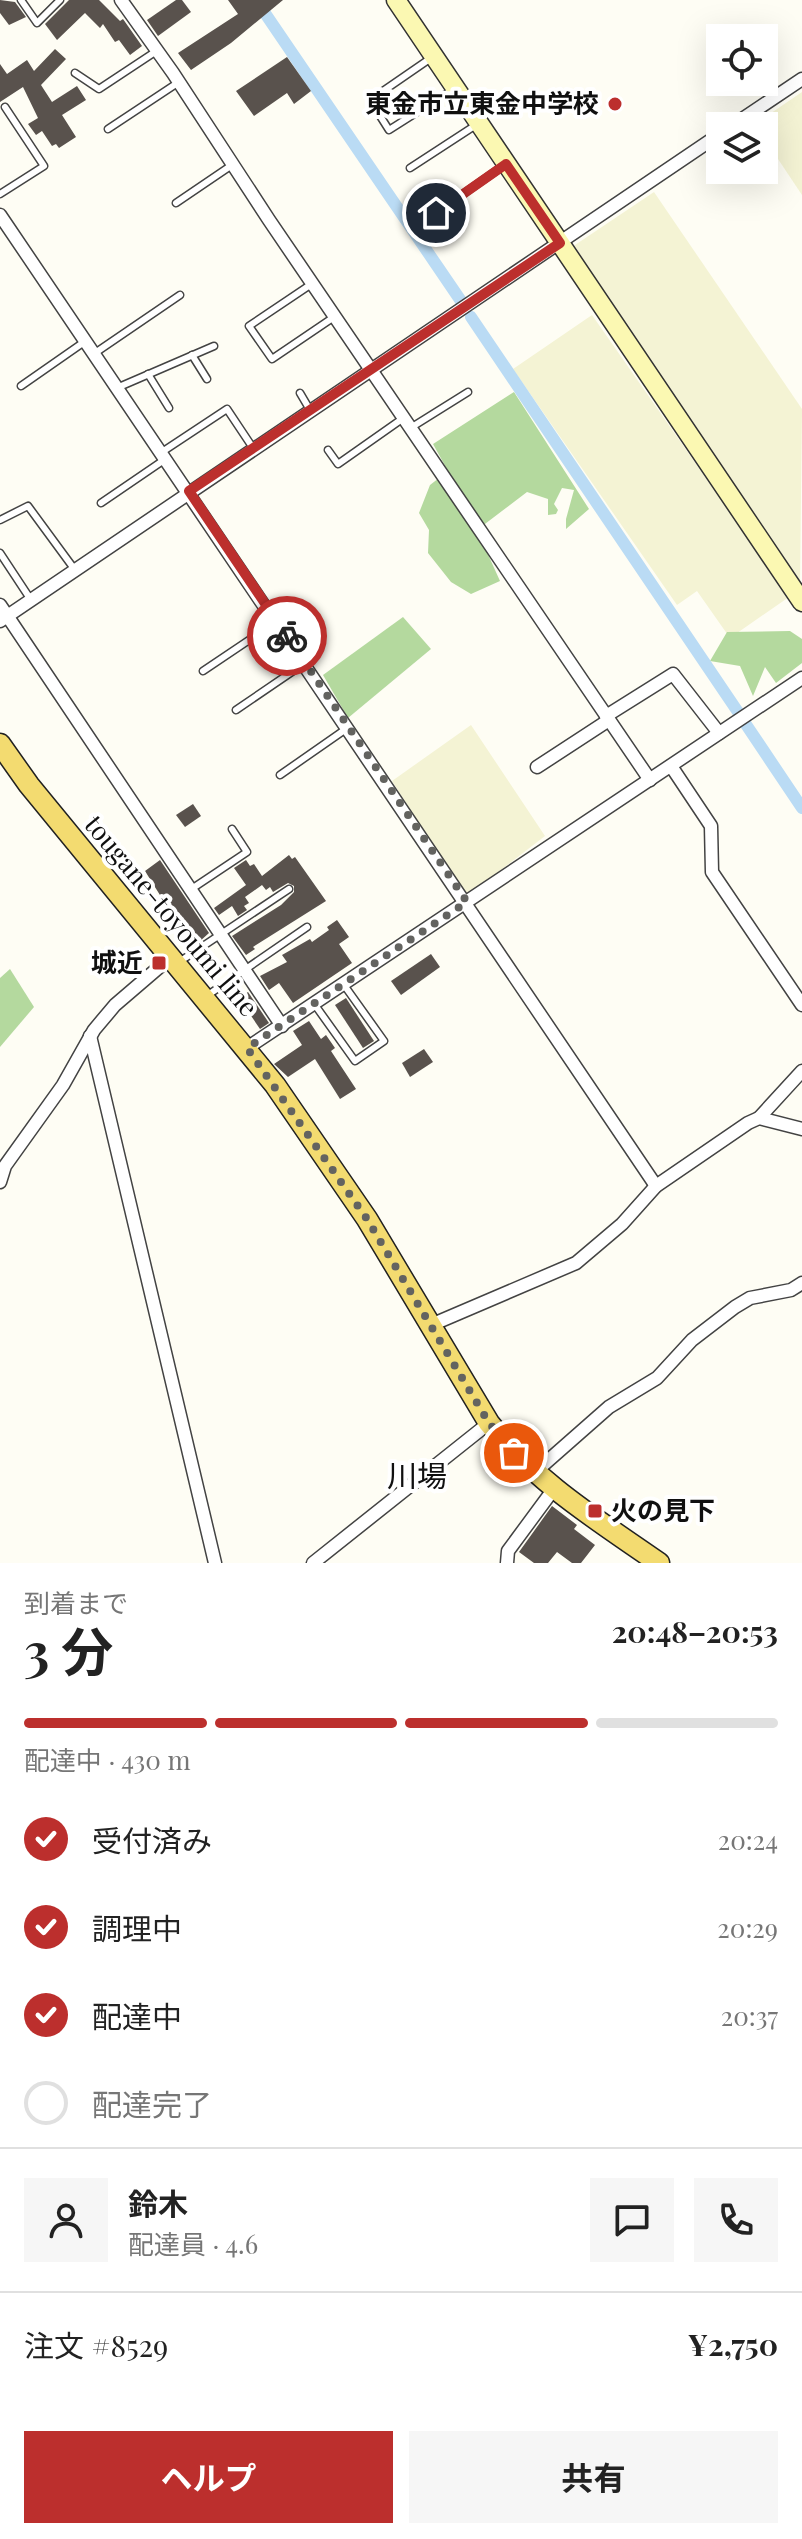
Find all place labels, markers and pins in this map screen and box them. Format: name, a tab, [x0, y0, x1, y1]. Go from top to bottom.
place label: 東金市立東金中学校	[365, 85, 599, 120]
marker: 東金市立東金中学校	[606, 95, 624, 113]
pin	[402, 179, 470, 247]
place label: 城近	[91, 944, 143, 979]
marker: 城近	[150, 954, 168, 972]
pin	[480, 1419, 548, 1487]
place label: 火の見下	[611, 1492, 715, 1527]
marker: 火の見下	[586, 1502, 604, 1520]

